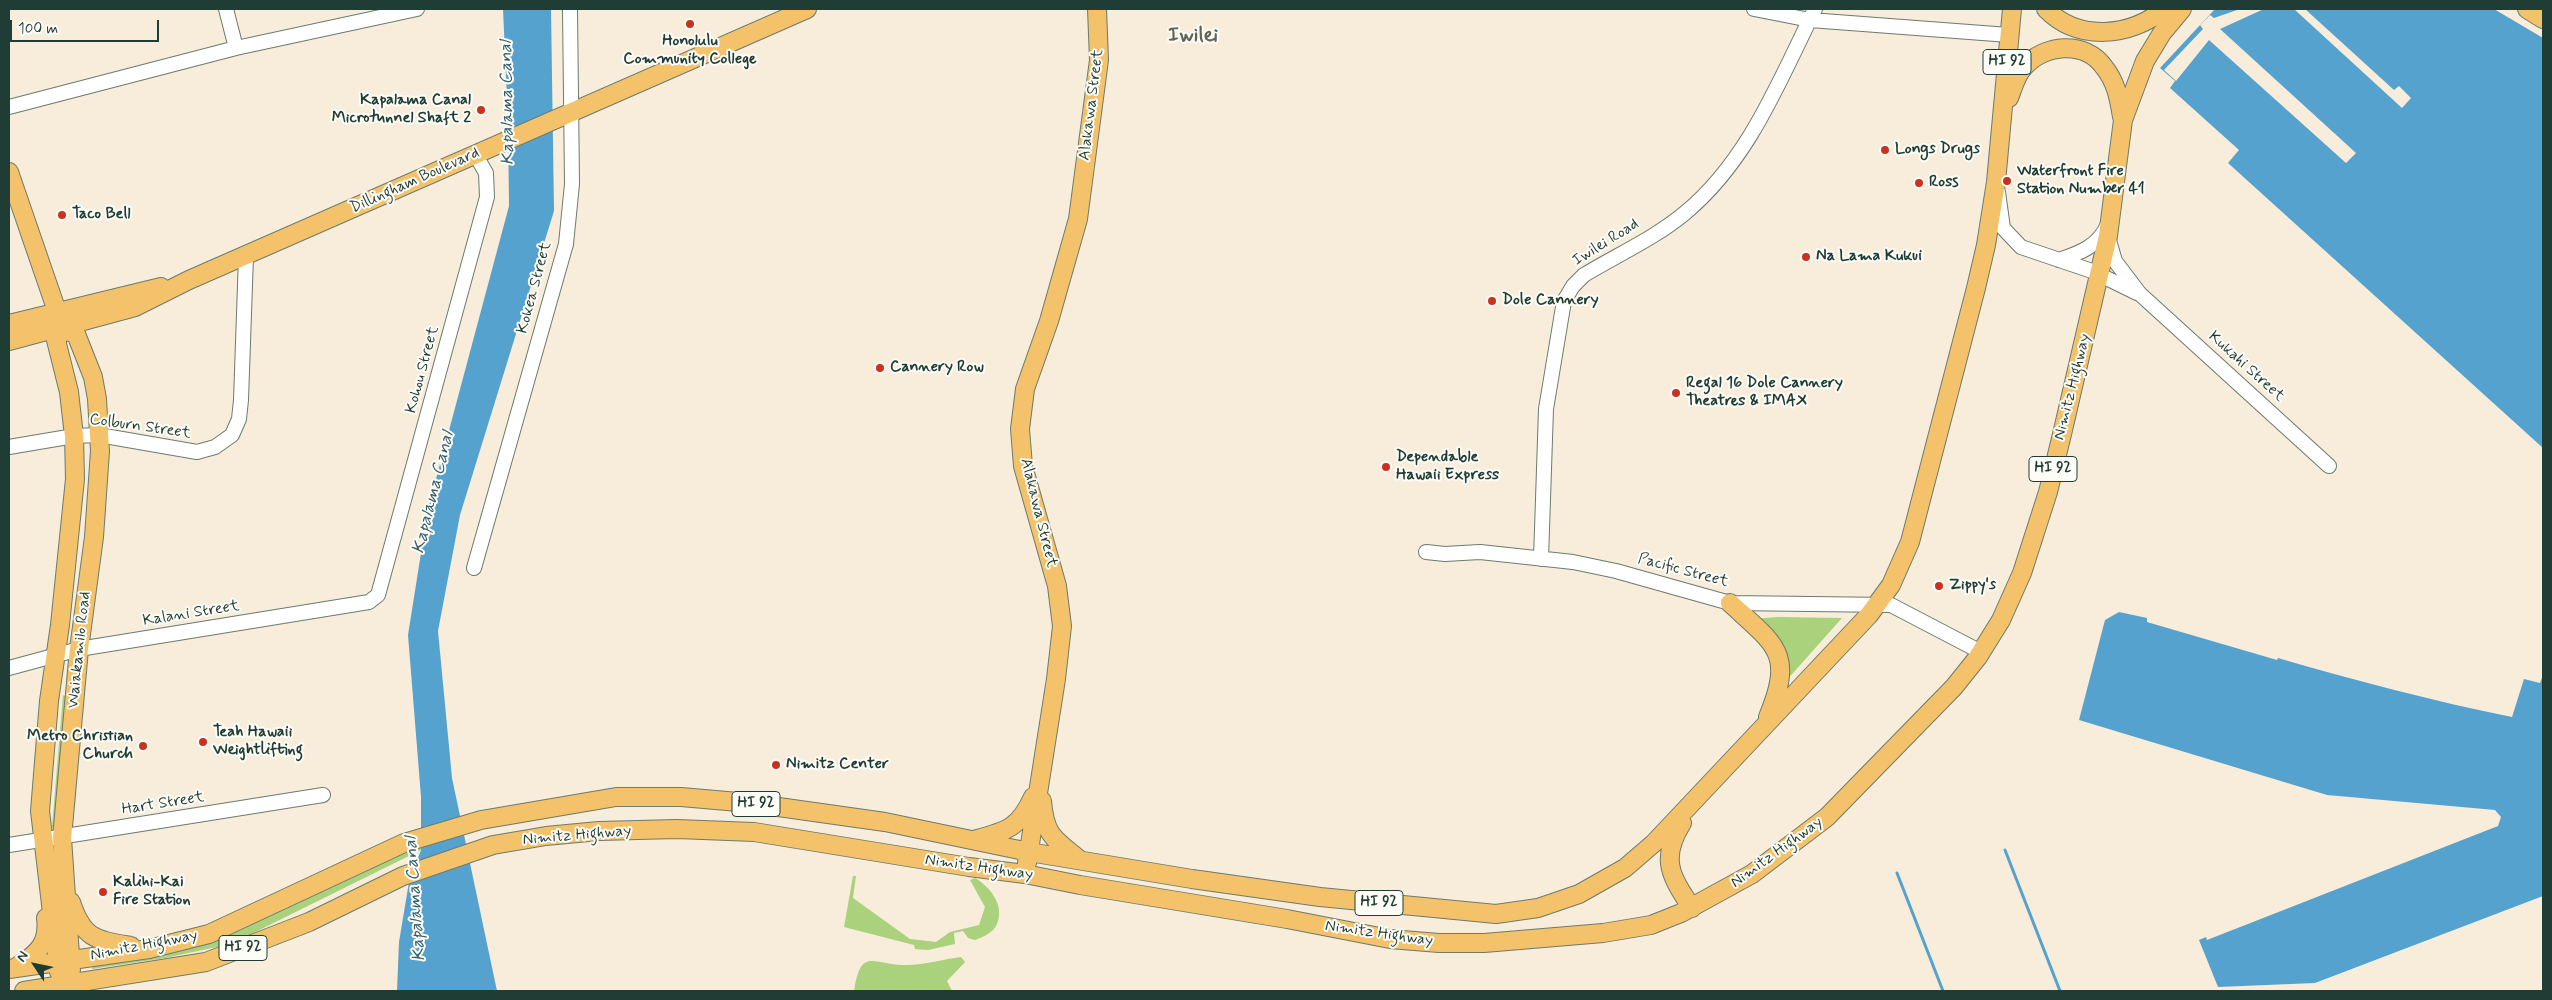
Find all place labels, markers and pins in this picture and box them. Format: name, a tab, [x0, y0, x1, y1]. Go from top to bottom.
marker: Honolulu Community College	[684, 18, 696, 30]
place label: Honolulu Community College	[623, 32, 757, 70]
place label: Kapalama Canal Microtunnel Shaft 2	[332, 91, 471, 129]
marker: Kapalama Canal Microtunnel Shaft 2	[475, 104, 487, 116]
place label: Longs Drugs	[1895, 140, 1980, 160]
marker: Longs Drugs	[1879, 144, 1891, 156]
place label: Waterfront Fire Station Number 41	[2017, 162, 2145, 200]
place label: Ross	[1929, 173, 1959, 193]
marker: Waterfront Fire Station Number 41	[2001, 175, 2013, 187]
marker: Ross	[1913, 177, 1925, 189]
place label: Taco Bell	[72, 205, 131, 225]
marker: Taco Bell	[56, 209, 68, 221]
place label: Na Lama Kukui	[1816, 247, 1922, 267]
marker: Na Lama Kukui	[1800, 251, 1812, 263]
place label: Dole Cannery	[1502, 291, 1599, 311]
marker: Dole Cannery	[1486, 295, 1498, 307]
place label: Cannery Row	[890, 358, 984, 378]
marker: Cannery Row	[874, 362, 886, 374]
place label: Regal 16 Dole Cannery Theatres & IMAX	[1686, 374, 1843, 412]
marker: Regal 16 Dole Cannery Theatres & IMAX	[1670, 387, 1682, 399]
place label: Dependable Hawaii Express	[1396, 448, 1499, 486]
marker: Dependable Hawaii Express	[1380, 461, 1392, 473]
place label: Zippy's	[1949, 576, 1996, 596]
marker: Zippy's	[1933, 580, 1945, 592]
place label: Teah Hawaii Weightlifting	[213, 723, 303, 761]
place label: Metro Christian Church	[27, 727, 133, 765]
marker: Teah Hawaii Weightlifting	[197, 736, 209, 748]
marker: Metro Christian Church	[137, 740, 149, 752]
place label: Nimitz Center	[786, 755, 889, 775]
marker: Nimitz Center	[770, 759, 782, 771]
place label: Kalihi-Kai Fire Station	[113, 873, 190, 911]
marker: Kalihi-Kai Fire Station	[97, 886, 109, 898]

